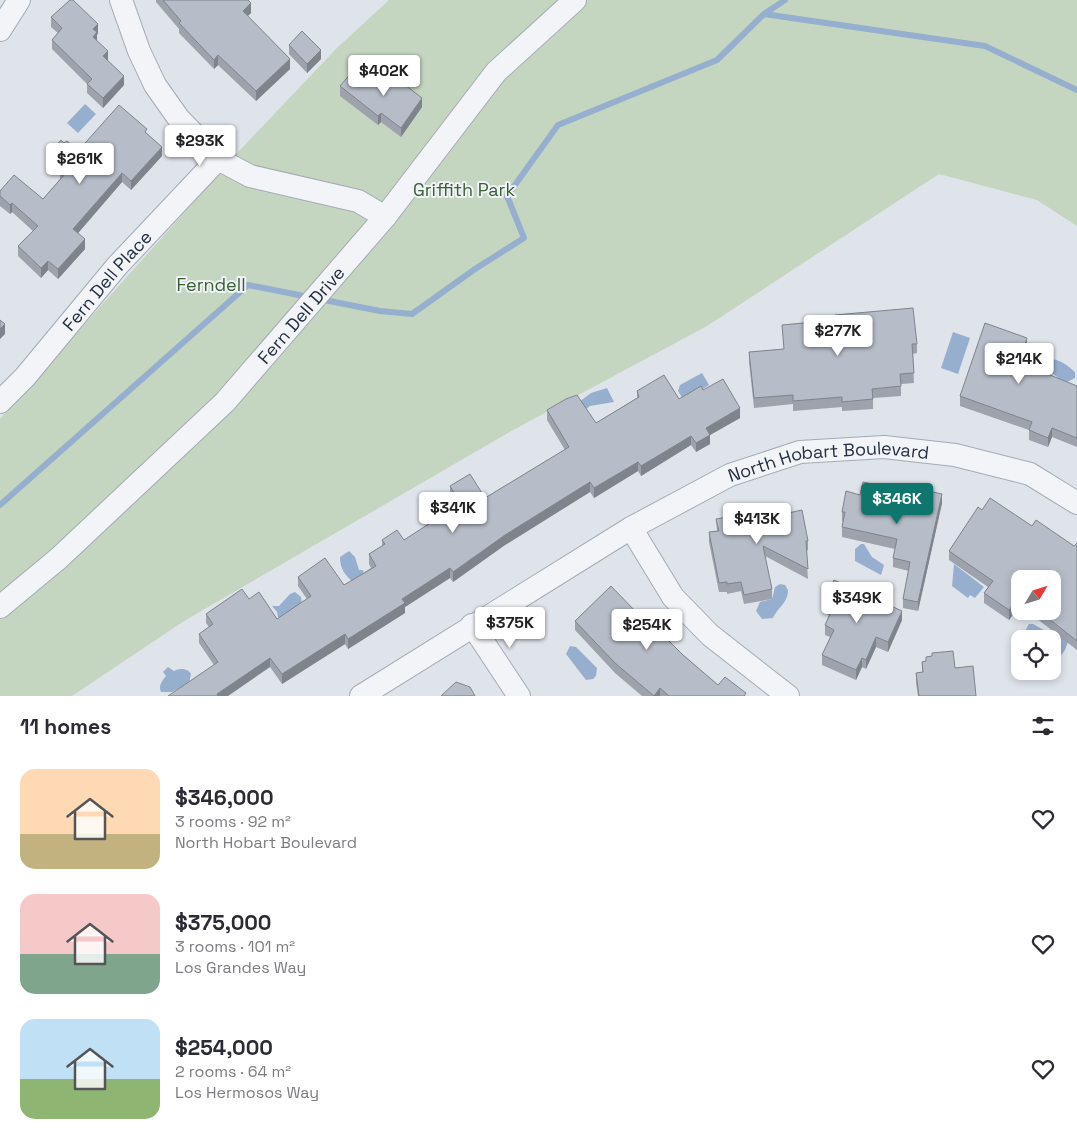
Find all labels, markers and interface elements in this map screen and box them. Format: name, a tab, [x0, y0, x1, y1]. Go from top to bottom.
pin: $402K	[349, 54, 419, 97]
text: $402K	[359, 60, 409, 81]
pin: $293K	[165, 124, 235, 167]
text: $293K	[176, 130, 224, 151]
pin: $261K	[45, 142, 115, 185]
text: $261K	[57, 148, 103, 169]
park label: Griffith Park	[413, 178, 515, 201]
street label: Fern Dell Place	[57, 225, 156, 335]
street label: Fern Dell Drive	[252, 261, 349, 368]
park label: Ferndell	[176, 273, 246, 296]
pin: $277K	[803, 314, 873, 357]
text: $277K	[815, 320, 861, 341]
pin: $214K	[984, 342, 1054, 385]
text: $214K	[996, 348, 1042, 369]
street label: North Hobart Boulevard	[725, 435, 930, 487]
pin: $346K	[862, 482, 932, 525]
text: $346K	[872, 488, 922, 509]
pin: $341K	[418, 492, 488, 534]
text: $341K	[430, 497, 476, 518]
pin: $413K	[722, 502, 792, 545]
text: $413K	[734, 508, 780, 529]
north arrow	[1011, 570, 1061, 620]
map controls	[1011, 570, 1061, 680]
pin: $349K	[822, 582, 892, 624]
text: $349K	[832, 587, 882, 608]
pin: $375K	[475, 606, 545, 649]
pin: $254K	[612, 608, 682, 651]
text: $375K	[486, 612, 534, 633]
text: $254K	[623, 614, 672, 635]
button: locate	[1011, 630, 1061, 680]
icon: filters	[1029, 712, 1057, 740]
text: 11 homes	[20, 713, 111, 740]
text: $346,000	[175, 784, 274, 811]
icon: home	[60, 789, 120, 849]
icon: heart	[1029, 805, 1057, 833]
text: 3 rooms · 92 m²	[175, 811, 291, 832]
text: North Hobart Boulevard	[175, 832, 357, 853]
text: $375,000	[175, 909, 271, 936]
icon: home	[60, 914, 120, 974]
icon: heart	[1029, 930, 1057, 958]
text: 3 rooms · 101 m²	[175, 936, 295, 957]
text: Los Grandes Way	[175, 957, 306, 978]
text: $254,000	[175, 1034, 273, 1061]
icon: home	[60, 1039, 120, 1099]
icon: heart	[1029, 1055, 1057, 1083]
text: 2 rooms · 64 m²	[175, 1061, 291, 1082]
text: Los Hermosos Way	[175, 1082, 319, 1103]

